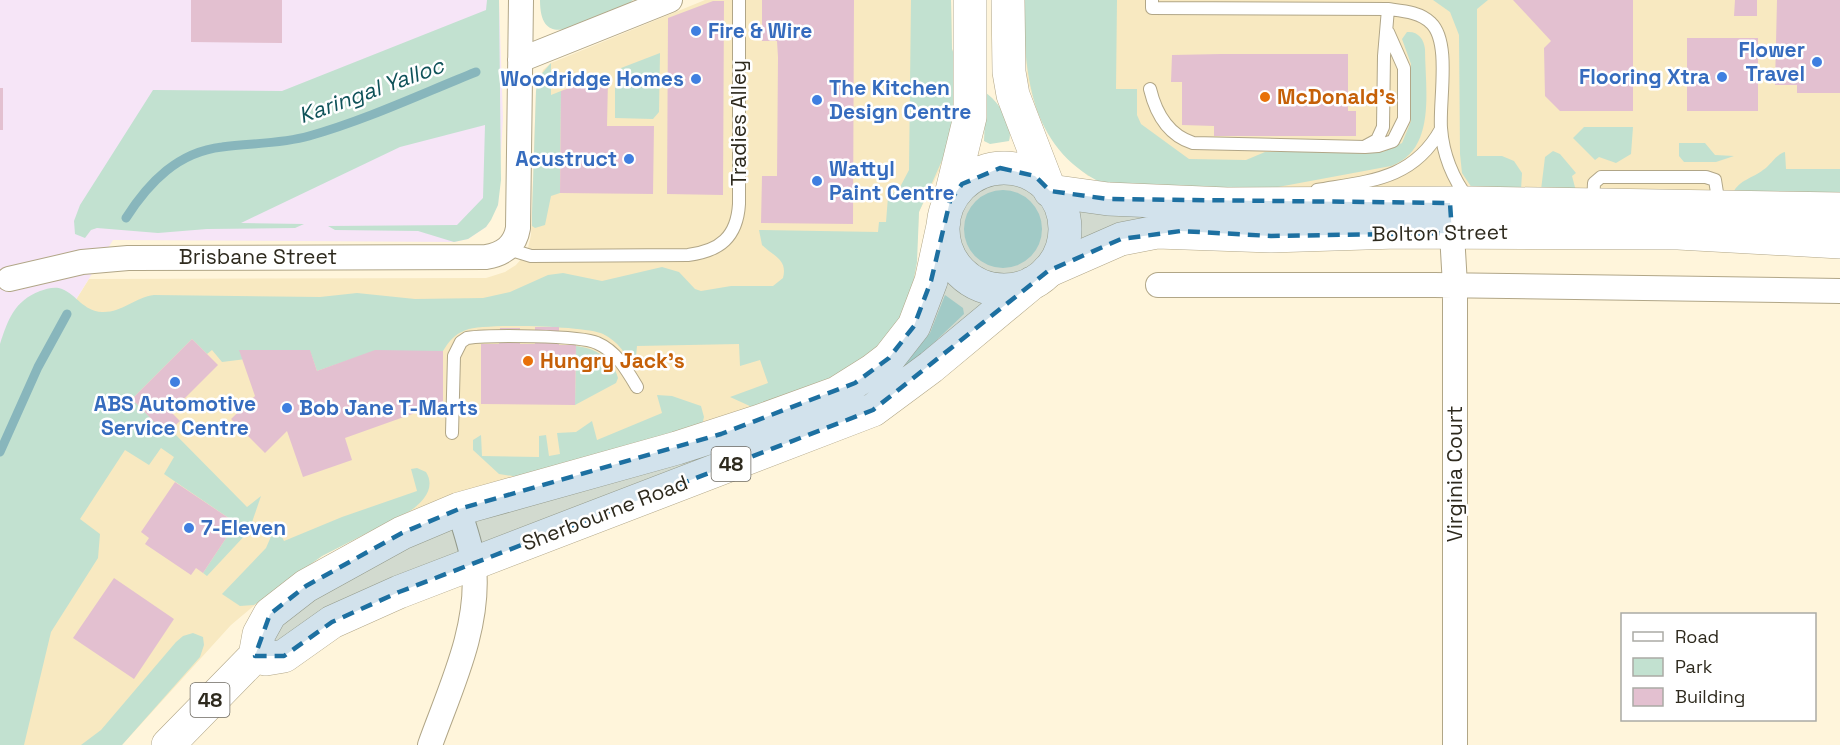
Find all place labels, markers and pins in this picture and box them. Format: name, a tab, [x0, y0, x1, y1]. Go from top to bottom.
place label: Fire & Wire	[708, 17, 812, 44]
marker: Fire & Wire	[689, 24, 703, 38]
place label: Flower Travel	[1739, 36, 1805, 87]
marker: Flower Travel	[1810, 55, 1824, 69]
place label: Flooring Xtra	[1579, 63, 1710, 90]
place label: Woodridge Homes	[500, 65, 684, 92]
marker: Flooring Xtra	[1715, 70, 1729, 84]
marker: Woodridge Homes	[689, 72, 703, 86]
place label: The Kitchen Design Centre	[829, 74, 971, 125]
place label: McDonald's	[1277, 83, 1396, 110]
marker: McDonald's	[1258, 90, 1272, 104]
marker: The Kitchen Design Centre	[810, 93, 824, 107]
place label: Acustruct	[515, 145, 617, 172]
marker: Acustruct	[622, 152, 636, 166]
place label: Wattyl Paint Centre	[829, 155, 955, 206]
marker: Wattyl Paint Centre	[810, 174, 824, 188]
place label: Hungry Jack's	[540, 347, 685, 374]
marker: Hungry Jack's	[521, 354, 535, 368]
marker: ABS Automotive Service Centre	[168, 375, 182, 389]
place label: ABS Automotive Service Centre	[94, 390, 256, 441]
place label: Bob Jane T-Marts	[299, 394, 478, 421]
marker: Bob Jane T-Marts	[280, 401, 294, 415]
place label: 7-Eleven	[201, 514, 286, 541]
marker: 7-Eleven	[182, 521, 196, 535]

